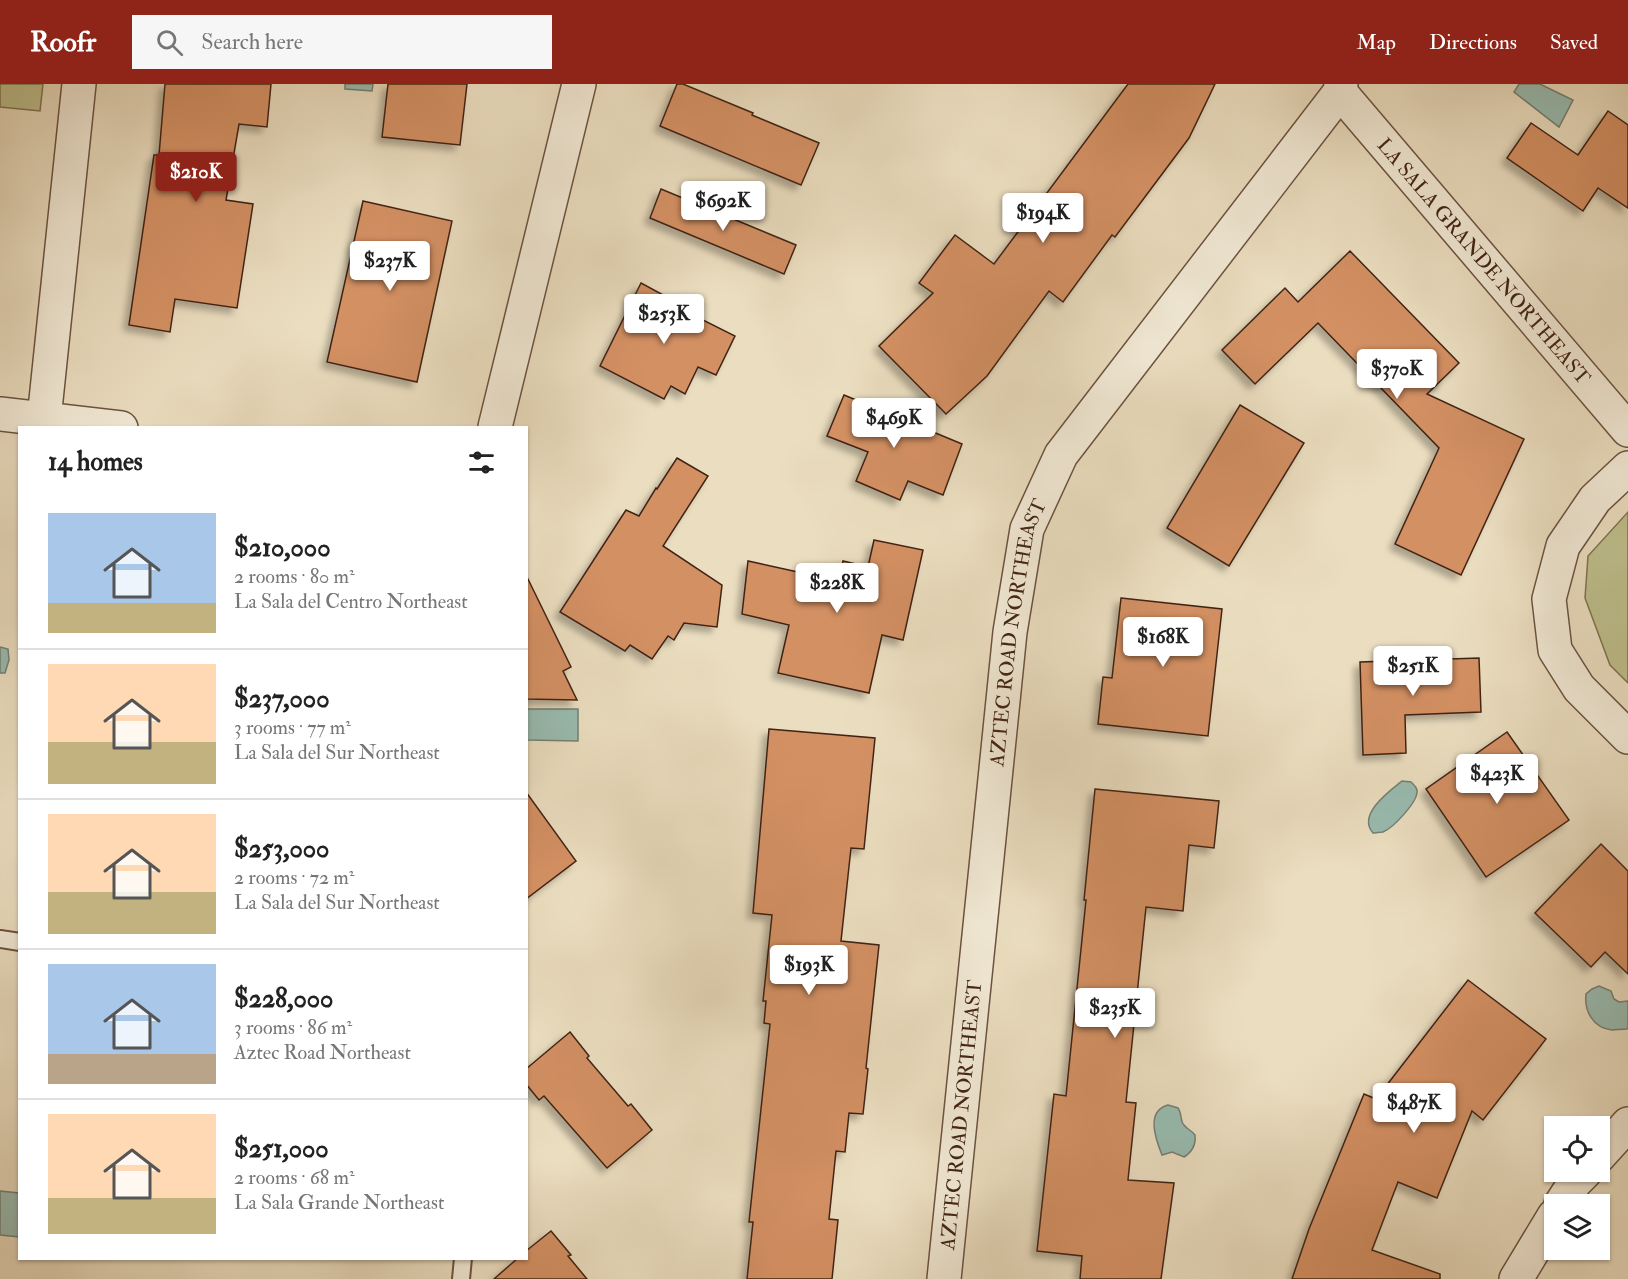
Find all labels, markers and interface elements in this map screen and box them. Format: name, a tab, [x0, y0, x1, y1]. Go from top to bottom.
search box	[132, 15, 552, 69]
text: Roofr	[30, 25, 96, 60]
icon: search	[153, 26, 186, 59]
text: Search here	[201, 28, 303, 56]
text: Map	[1356, 29, 1396, 56]
text: Directions	[1429, 29, 1517, 56]
text: Saved	[1550, 29, 1598, 56]
street label: LA SALA GRANDE NORTHEAST	[1372, 133, 1596, 389]
pin: $210K	[154, 152, 238, 203]
text: $210K	[170, 159, 222, 184]
pin: $692K	[681, 181, 765, 232]
text: $692K	[695, 188, 751, 213]
pin: $194K	[1001, 193, 1085, 244]
text: $194K	[1016, 200, 1070, 225]
pin: $237K	[348, 241, 432, 292]
text: $237K	[364, 248, 416, 273]
pin: $253K	[622, 294, 706, 345]
text: $253K	[638, 301, 690, 326]
pin: $370K	[1355, 349, 1439, 400]
text: $370K	[1371, 356, 1423, 381]
pin: $469K	[852, 398, 936, 449]
text: $469K	[866, 405, 922, 430]
text: 14 homes	[48, 446, 143, 478]
icon: filters	[465, 446, 498, 479]
street label: AZTEC ROAD NORTHEAST	[984, 495, 1052, 768]
text: $210,000	[234, 532, 331, 564]
icon: home	[96, 537, 168, 609]
pin: $228K	[795, 563, 879, 614]
text: 2 rooms · 80 m²	[234, 564, 355, 589]
text: $228K	[810, 570, 864, 595]
text: La Sala del Centro Northeast	[234, 589, 468, 614]
pin: $168K	[1121, 617, 1205, 668]
text: $168K	[1137, 624, 1189, 649]
pin: $251K	[1371, 646, 1455, 697]
text: $251K	[1387, 653, 1439, 678]
text: $237,000	[234, 683, 329, 715]
icon: home	[96, 688, 168, 760]
text: 3 rooms · 77 m²	[234, 715, 351, 740]
text: La Sala del Sur Northeast	[234, 740, 440, 765]
pin: $423K	[1455, 754, 1539, 805]
text: $423K	[1470, 761, 1524, 786]
text: $253,000	[234, 833, 329, 865]
icon: home	[96, 838, 168, 910]
text: 2 rooms · 72 m²	[234, 865, 354, 890]
text: La Sala del Sur Northeast	[234, 890, 440, 915]
pin: $193K	[767, 945, 851, 996]
text: $193K	[784, 952, 834, 977]
street label: AZTEC ROAD NORTHEAST	[934, 979, 987, 1252]
text: $228,000	[234, 983, 333, 1015]
icon: home	[96, 988, 168, 1060]
pin: $235K	[1073, 988, 1157, 1039]
text: $235K	[1089, 995, 1141, 1020]
text: 3 rooms · 86 m²	[234, 1015, 352, 1040]
text: Aztec Road Northeast	[234, 1040, 411, 1065]
pin: $487K	[1372, 1083, 1456, 1134]
text: $487K	[1387, 1090, 1441, 1115]
map controls	[1544, 1116, 1610, 1260]
button: locate	[1544, 1116, 1610, 1182]
text: $251,000	[234, 1133, 329, 1165]
icon: home	[96, 1138, 168, 1210]
text: 2 rooms · 68 m²	[234, 1165, 355, 1190]
text: La Sala Grande Northeast	[234, 1190, 444, 1215]
button: layers	[1544, 1194, 1610, 1260]

